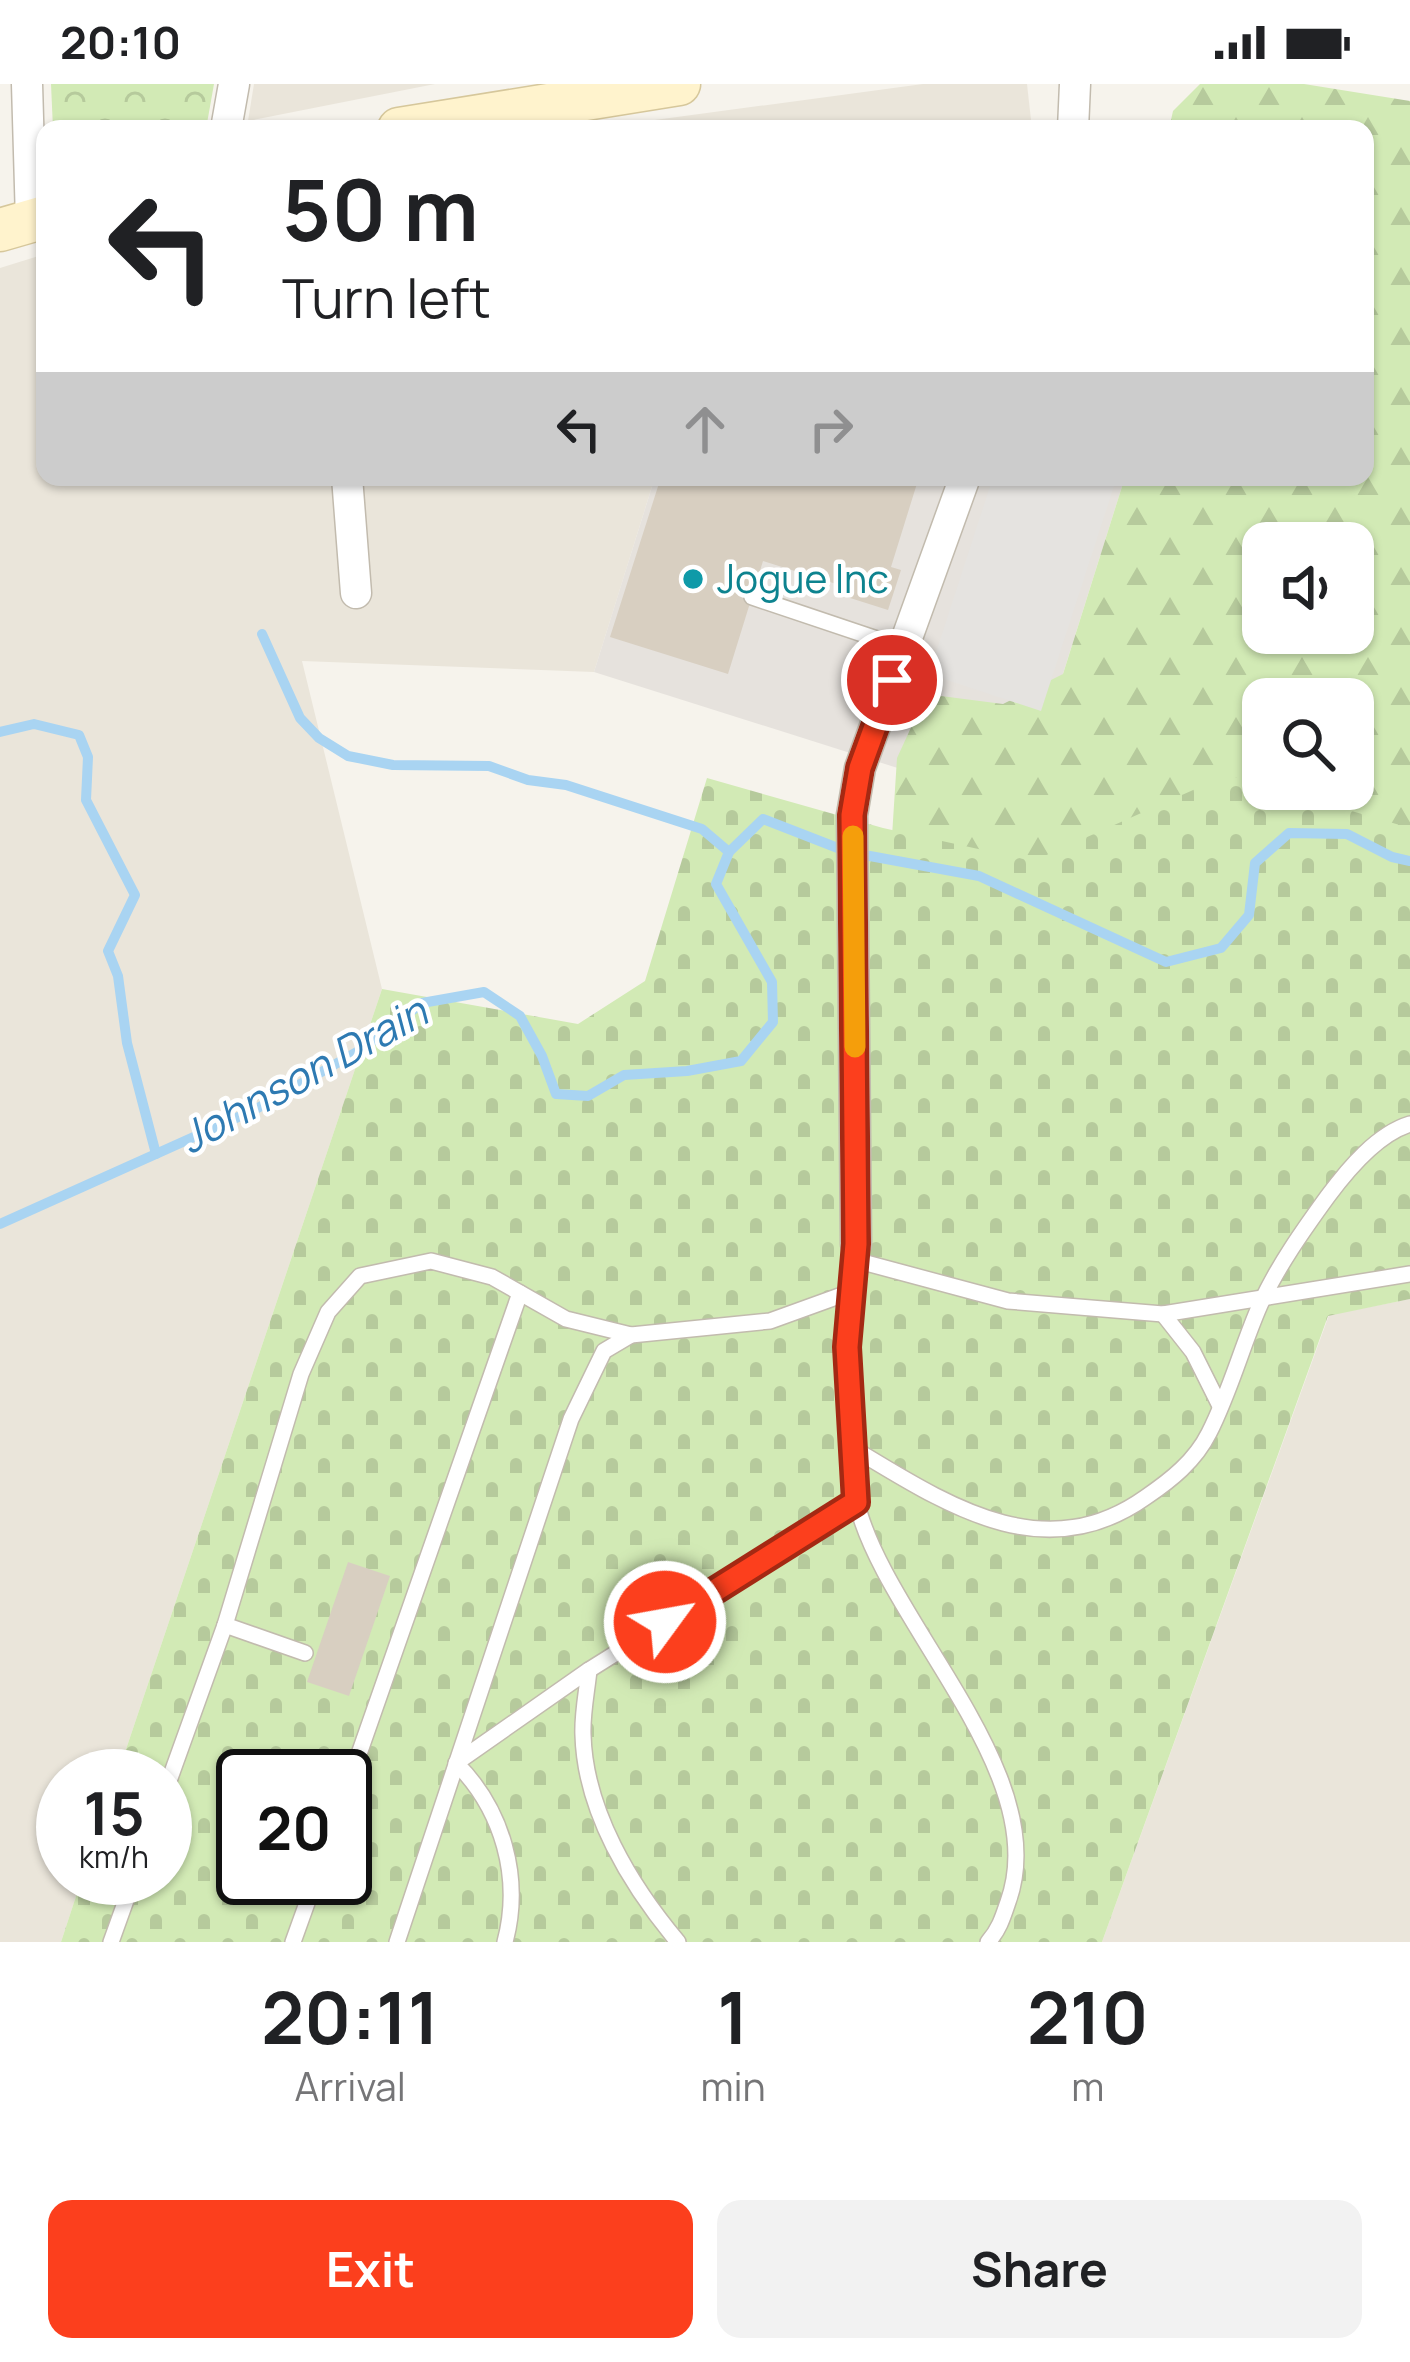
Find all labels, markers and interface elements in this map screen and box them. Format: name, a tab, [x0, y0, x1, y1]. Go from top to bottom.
text: 20:10	[60, 11, 181, 73]
text: 50 m	[282, 151, 479, 266]
icon: left	[84, 168, 240, 324]
text: Turn left	[282, 260, 491, 334]
icon: left	[546, 396, 612, 462]
icon: ahead	[672, 396, 738, 462]
icon: right	[798, 396, 864, 462]
map controls	[1242, 522, 1374, 810]
button: sound	[1242, 522, 1374, 654]
place label: Jogue Inc	[717, 551, 889, 605]
marker: Jogue Inc	[680, 566, 706, 592]
pin	[841, 629, 943, 731]
icon: arrive	[859, 647, 925, 713]
button: search	[1242, 678, 1374, 810]
water label: Johnson Drain	[168, 981, 439, 1166]
position arrow	[602, 1559, 728, 1685]
speed limit sign: 20	[216, 1749, 372, 1905]
text: 15	[83, 1771, 145, 1853]
text: km/h	[79, 1836, 149, 1877]
text: 20:11	[261, 1967, 439, 2066]
text: 1	[717, 1967, 749, 2066]
text: 210	[1027, 1967, 1149, 2066]
text: Arrival	[295, 2059, 406, 2113]
text: min	[700, 2059, 766, 2113]
text: m	[1071, 2059, 1104, 2113]
button: Exit	[48, 2200, 693, 2338]
button: Share	[717, 2200, 1362, 2338]

